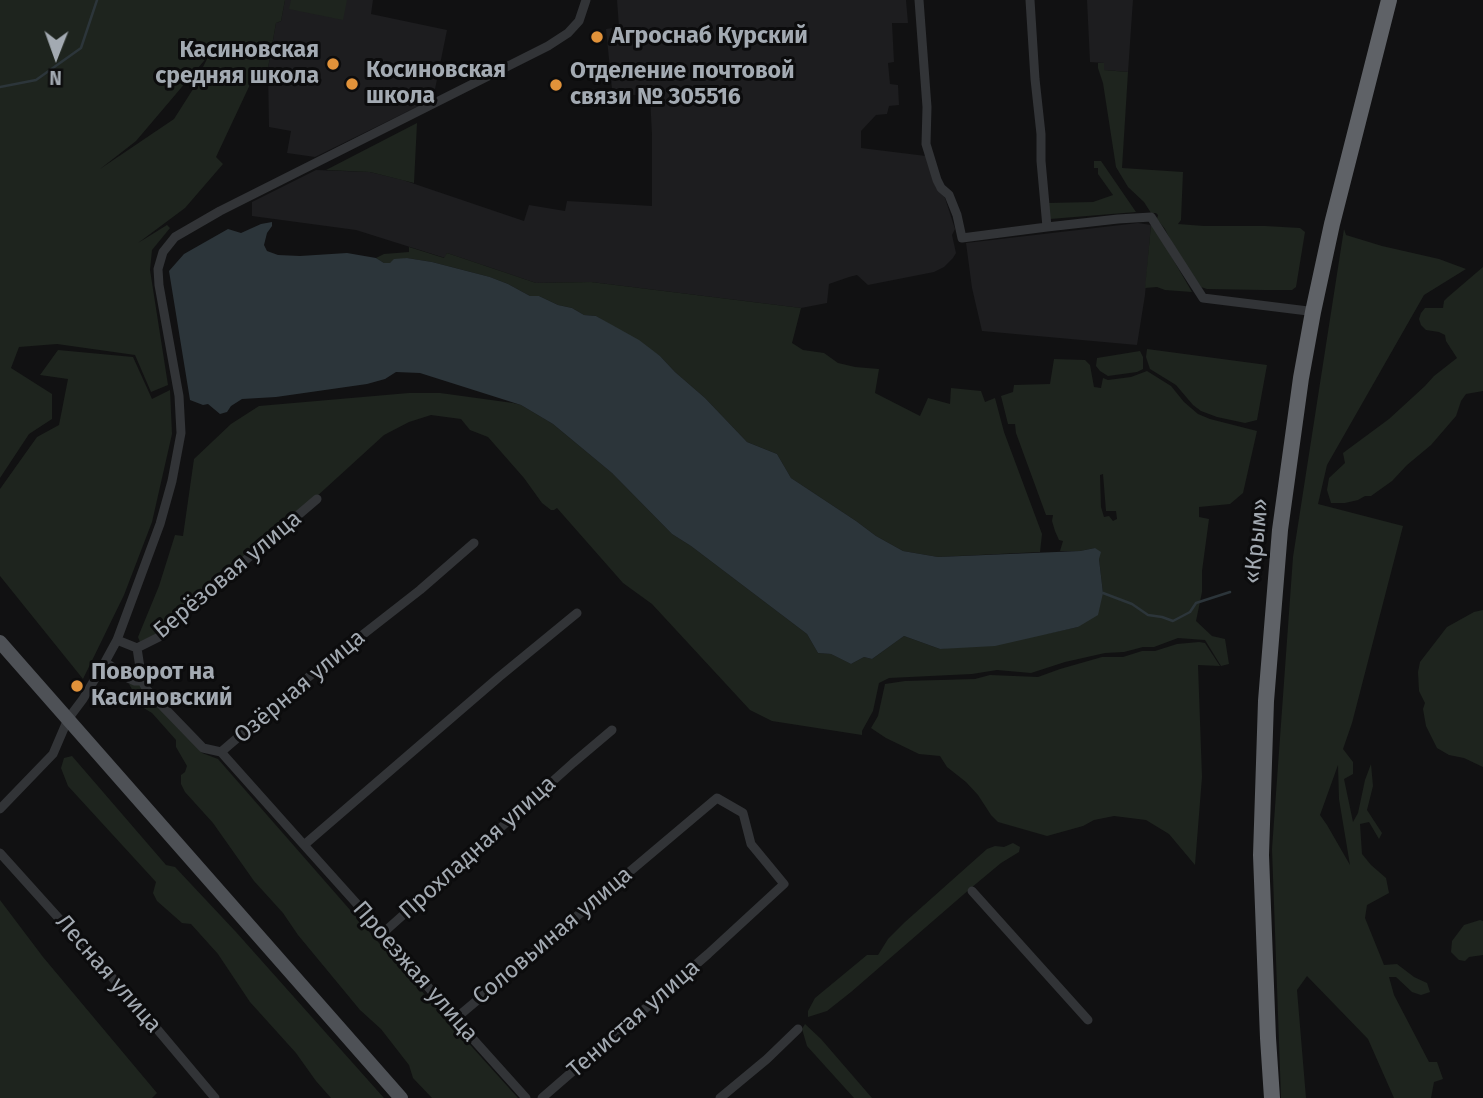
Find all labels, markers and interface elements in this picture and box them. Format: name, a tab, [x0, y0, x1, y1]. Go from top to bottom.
north arrow	[21, 21, 91, 91]
place label: Агроснаб Курский	[611, 23, 808, 51]
marker: Агроснаб Курский	[589, 29, 605, 45]
place label: Касиновская средняя школа	[155, 37, 319, 91]
marker: Касиновская средняя школа	[325, 56, 341, 72]
place label: Косиновская школа	[366, 57, 506, 111]
place label: Отделение почтовой связи № 305516	[570, 58, 795, 112]
text: N	[49, 66, 62, 89]
marker: Косиновская школа	[344, 76, 360, 92]
marker: Отделение почтовой связи № 305516	[548, 77, 564, 93]
street label: «Крым»	[1239, 497, 1275, 585]
street label: Берёзовая улица	[148, 505, 308, 645]
street label: Озёрная улица	[229, 624, 371, 750]
place label: Поворот на Касиновский	[91, 659, 233, 713]
marker: Поворот на Касиновский	[69, 678, 85, 694]
street label: Прохладная улица	[394, 770, 562, 926]
street label: Соловьиная улица	[468, 861, 638, 1011]
street label: Проезжая улица	[346, 896, 484, 1048]
street label: Лесная улица	[49, 909, 167, 1039]
street label: Тенистая улица	[562, 954, 706, 1084]

